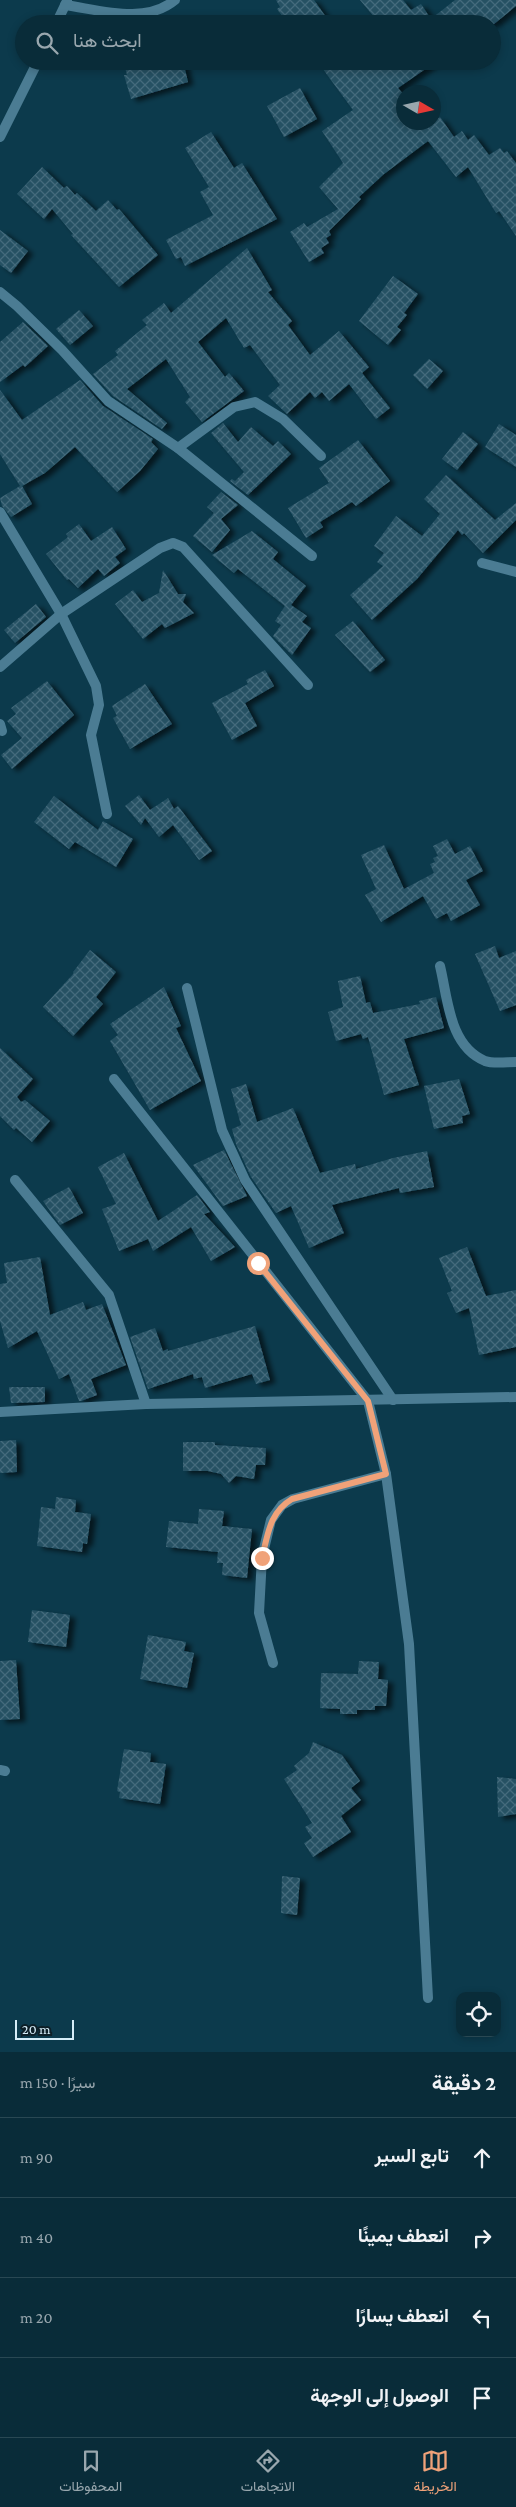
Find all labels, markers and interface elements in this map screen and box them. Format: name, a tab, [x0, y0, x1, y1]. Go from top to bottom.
search box	[15, 15, 501, 70]
icon: search	[33, 29, 61, 57]
text: ابحث هنا	[73, 30, 142, 51]
north arrow	[396, 85, 441, 130]
route start	[247, 1252, 270, 1275]
route end	[251, 1547, 274, 1570]
map controls	[456, 1992, 501, 2037]
button: locate	[456, 1992, 501, 2037]
scale bar	[15, 2017, 74, 2040]
text: 20 m	[22, 2021, 50, 2037]
text: 2 دقيقة	[432, 2071, 496, 2095]
text: سيرًا · 150 m	[20, 2074, 95, 2091]
icon: ahead	[468, 2144, 496, 2172]
text: تابع السير	[374, 2145, 449, 2166]
text: 90 m	[20, 2149, 53, 2166]
icon: right	[468, 2224, 496, 2252]
text: انعطف يمينًا	[358, 2225, 449, 2246]
text: 40 m	[20, 2229, 53, 2246]
icon: left	[468, 2304, 496, 2332]
text: انعطف يسارًا	[355, 2305, 449, 2326]
text: 20 m	[20, 2309, 53, 2326]
icon: arrive	[468, 2384, 496, 2412]
text: الوصول إلى الوجهة	[310, 2385, 449, 2406]
tab: المحفوظات	[59, 2447, 122, 2499]
tab: الاتجاهات	[241, 2447, 295, 2499]
tab: الخريطة	[413, 2447, 457, 2499]

